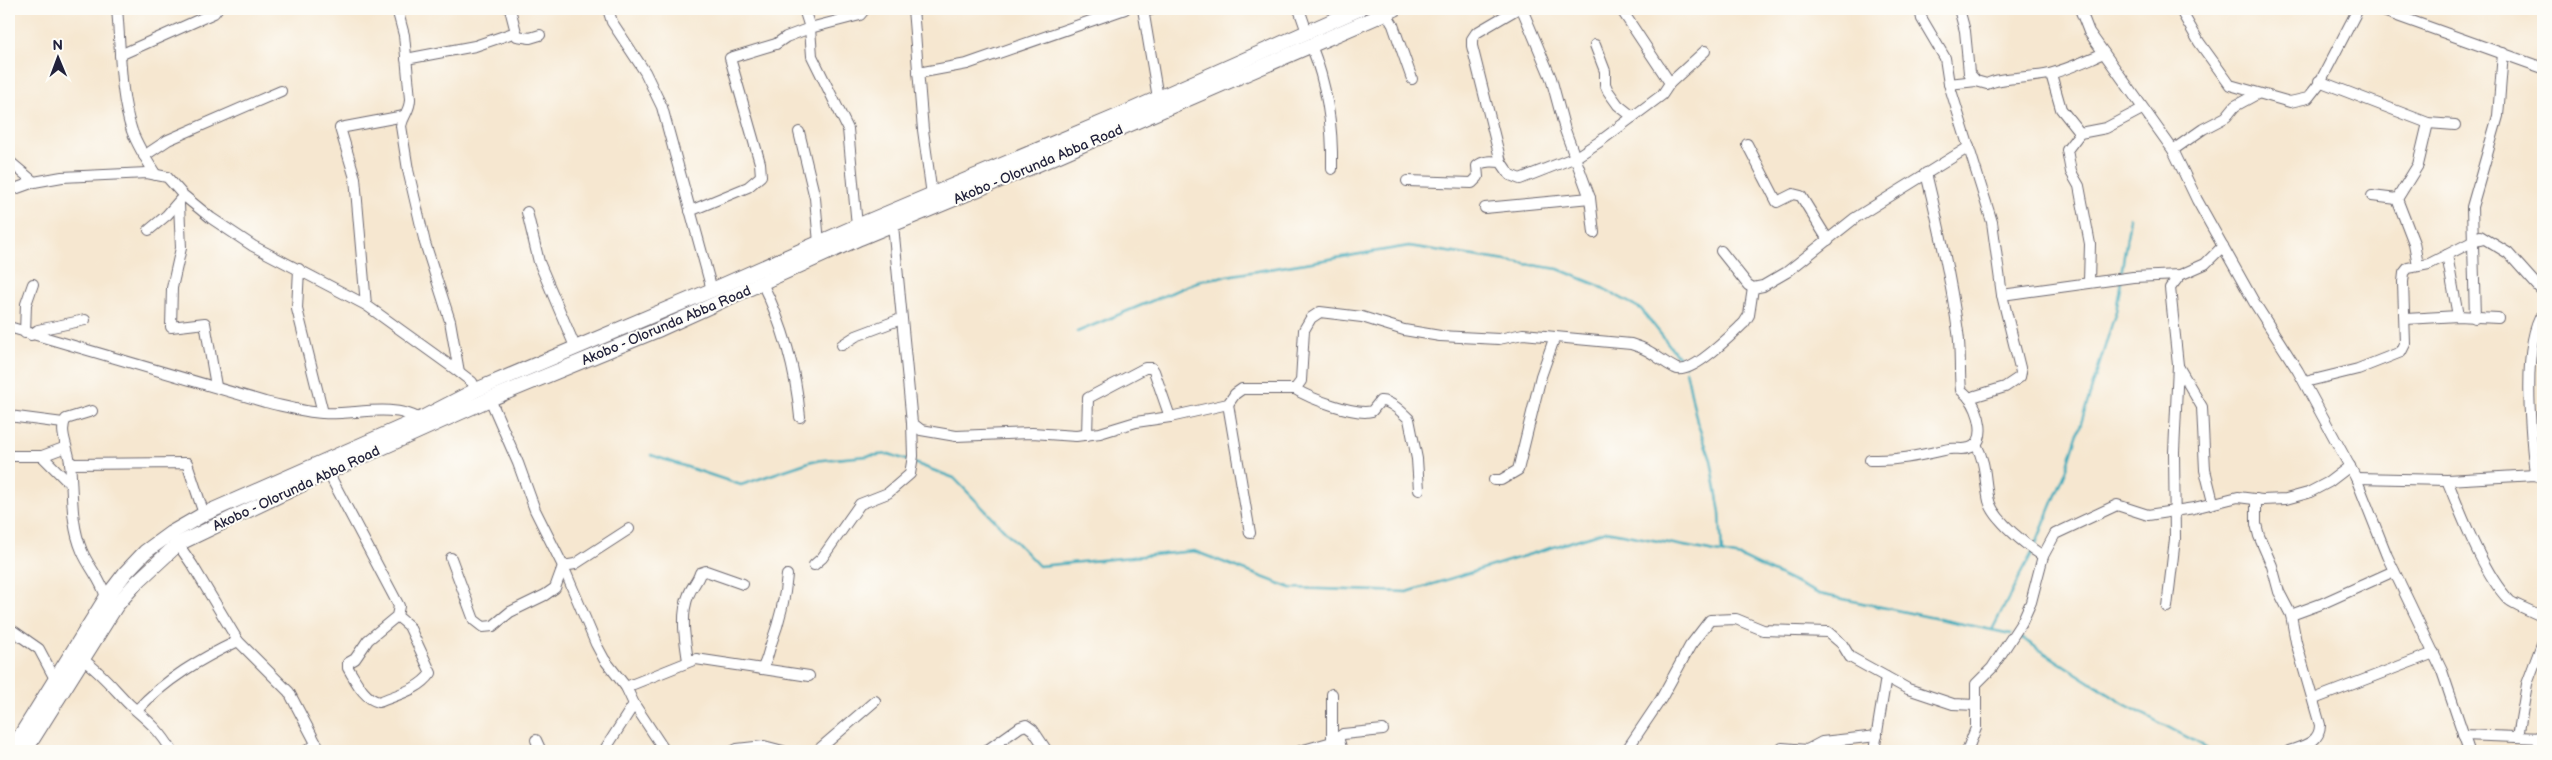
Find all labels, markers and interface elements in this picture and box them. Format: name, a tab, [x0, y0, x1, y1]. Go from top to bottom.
north arrow	[32, 32, 82, 82]
text: N	[52, 37, 63, 54]
street label: Akobo - Olorunda Abba Road	[951, 121, 1126, 208]
street label: Akobo - Olorunda Abba Road	[579, 282, 754, 369]
street label: Akobo - Olorunda Abba Road	[210, 442, 383, 535]

